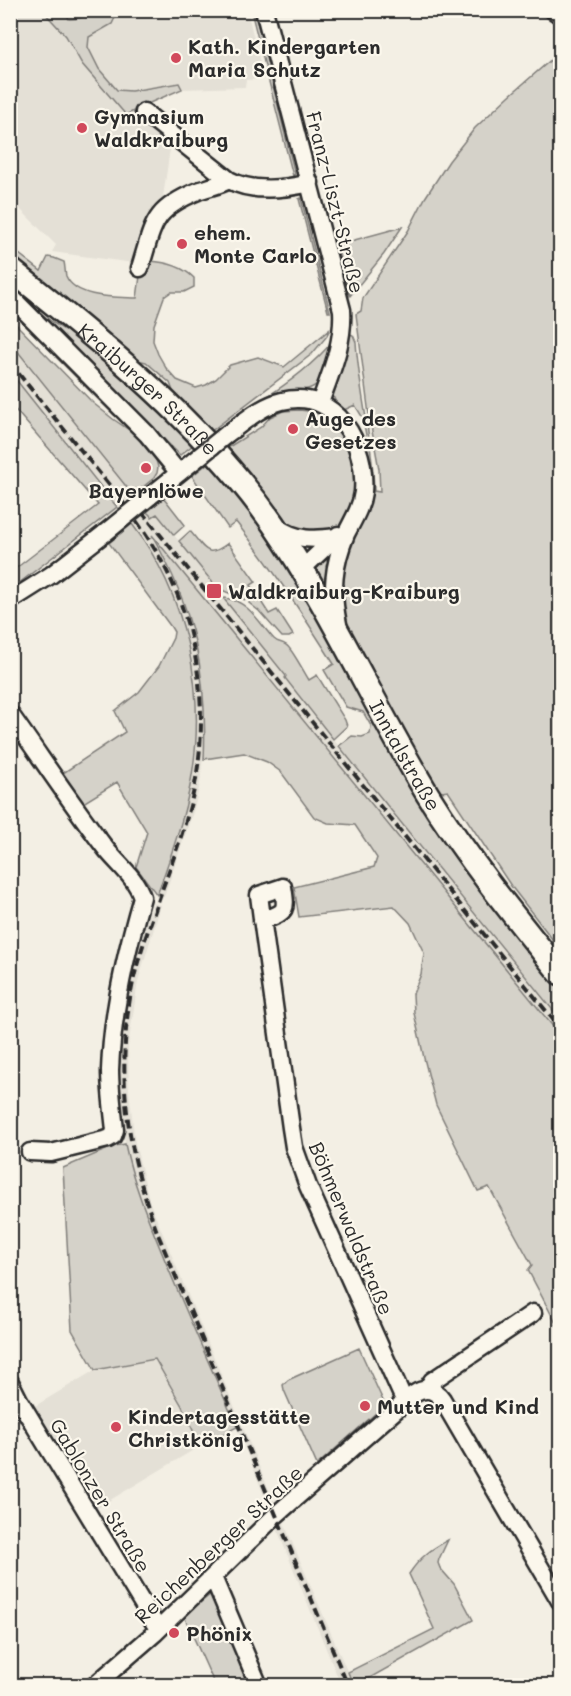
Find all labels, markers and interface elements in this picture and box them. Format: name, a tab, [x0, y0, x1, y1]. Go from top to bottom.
place label: Kath. Kindergarten Maria Schutz	[188, 33, 381, 82]
marker: Kath. Kindergarten Maria Schutz	[169, 51, 183, 65]
place label: Gymnasium Waldkraiburg	[94, 103, 228, 152]
street label: Franz-Liszt-Straße	[301, 108, 371, 296]
marker: Gymnasium Waldkraiburg	[75, 121, 89, 135]
place label: ehem. Monte Carlo	[194, 219, 317, 268]
marker: ehem. Monte Carlo	[175, 237, 189, 251]
street label: Kraiburger Straße	[73, 317, 224, 460]
place label: Auge des Gesetzes	[305, 405, 397, 454]
marker: Auge des Gesetzes	[286, 422, 300, 436]
marker: Bayernlöwe	[139, 461, 153, 475]
place label: Bayernlöwe	[88, 477, 204, 503]
place label: Waldkraiburg-Kraiburg	[228, 578, 460, 604]
marker: Waldkraiburg-Kraiburg	[205, 582, 223, 600]
street label: Inntalstraße	[364, 695, 447, 815]
street label: Böhmerwaldstraße	[304, 1137, 400, 1319]
place label: Mutter und Kind	[377, 1393, 539, 1419]
marker: Mutter und Kind	[358, 1399, 372, 1413]
place label: Kindertagesstätte Christkönig	[128, 1403, 310, 1452]
street label: Gablonzer Straße	[45, 1413, 157, 1577]
marker: Kindertagesstätte Christkönig	[109, 1420, 123, 1434]
street label: Reichenberger Straße	[128, 1459, 308, 1629]
place label: Phönix	[186, 1620, 252, 1646]
marker: Phönix	[167, 1626, 181, 1640]

